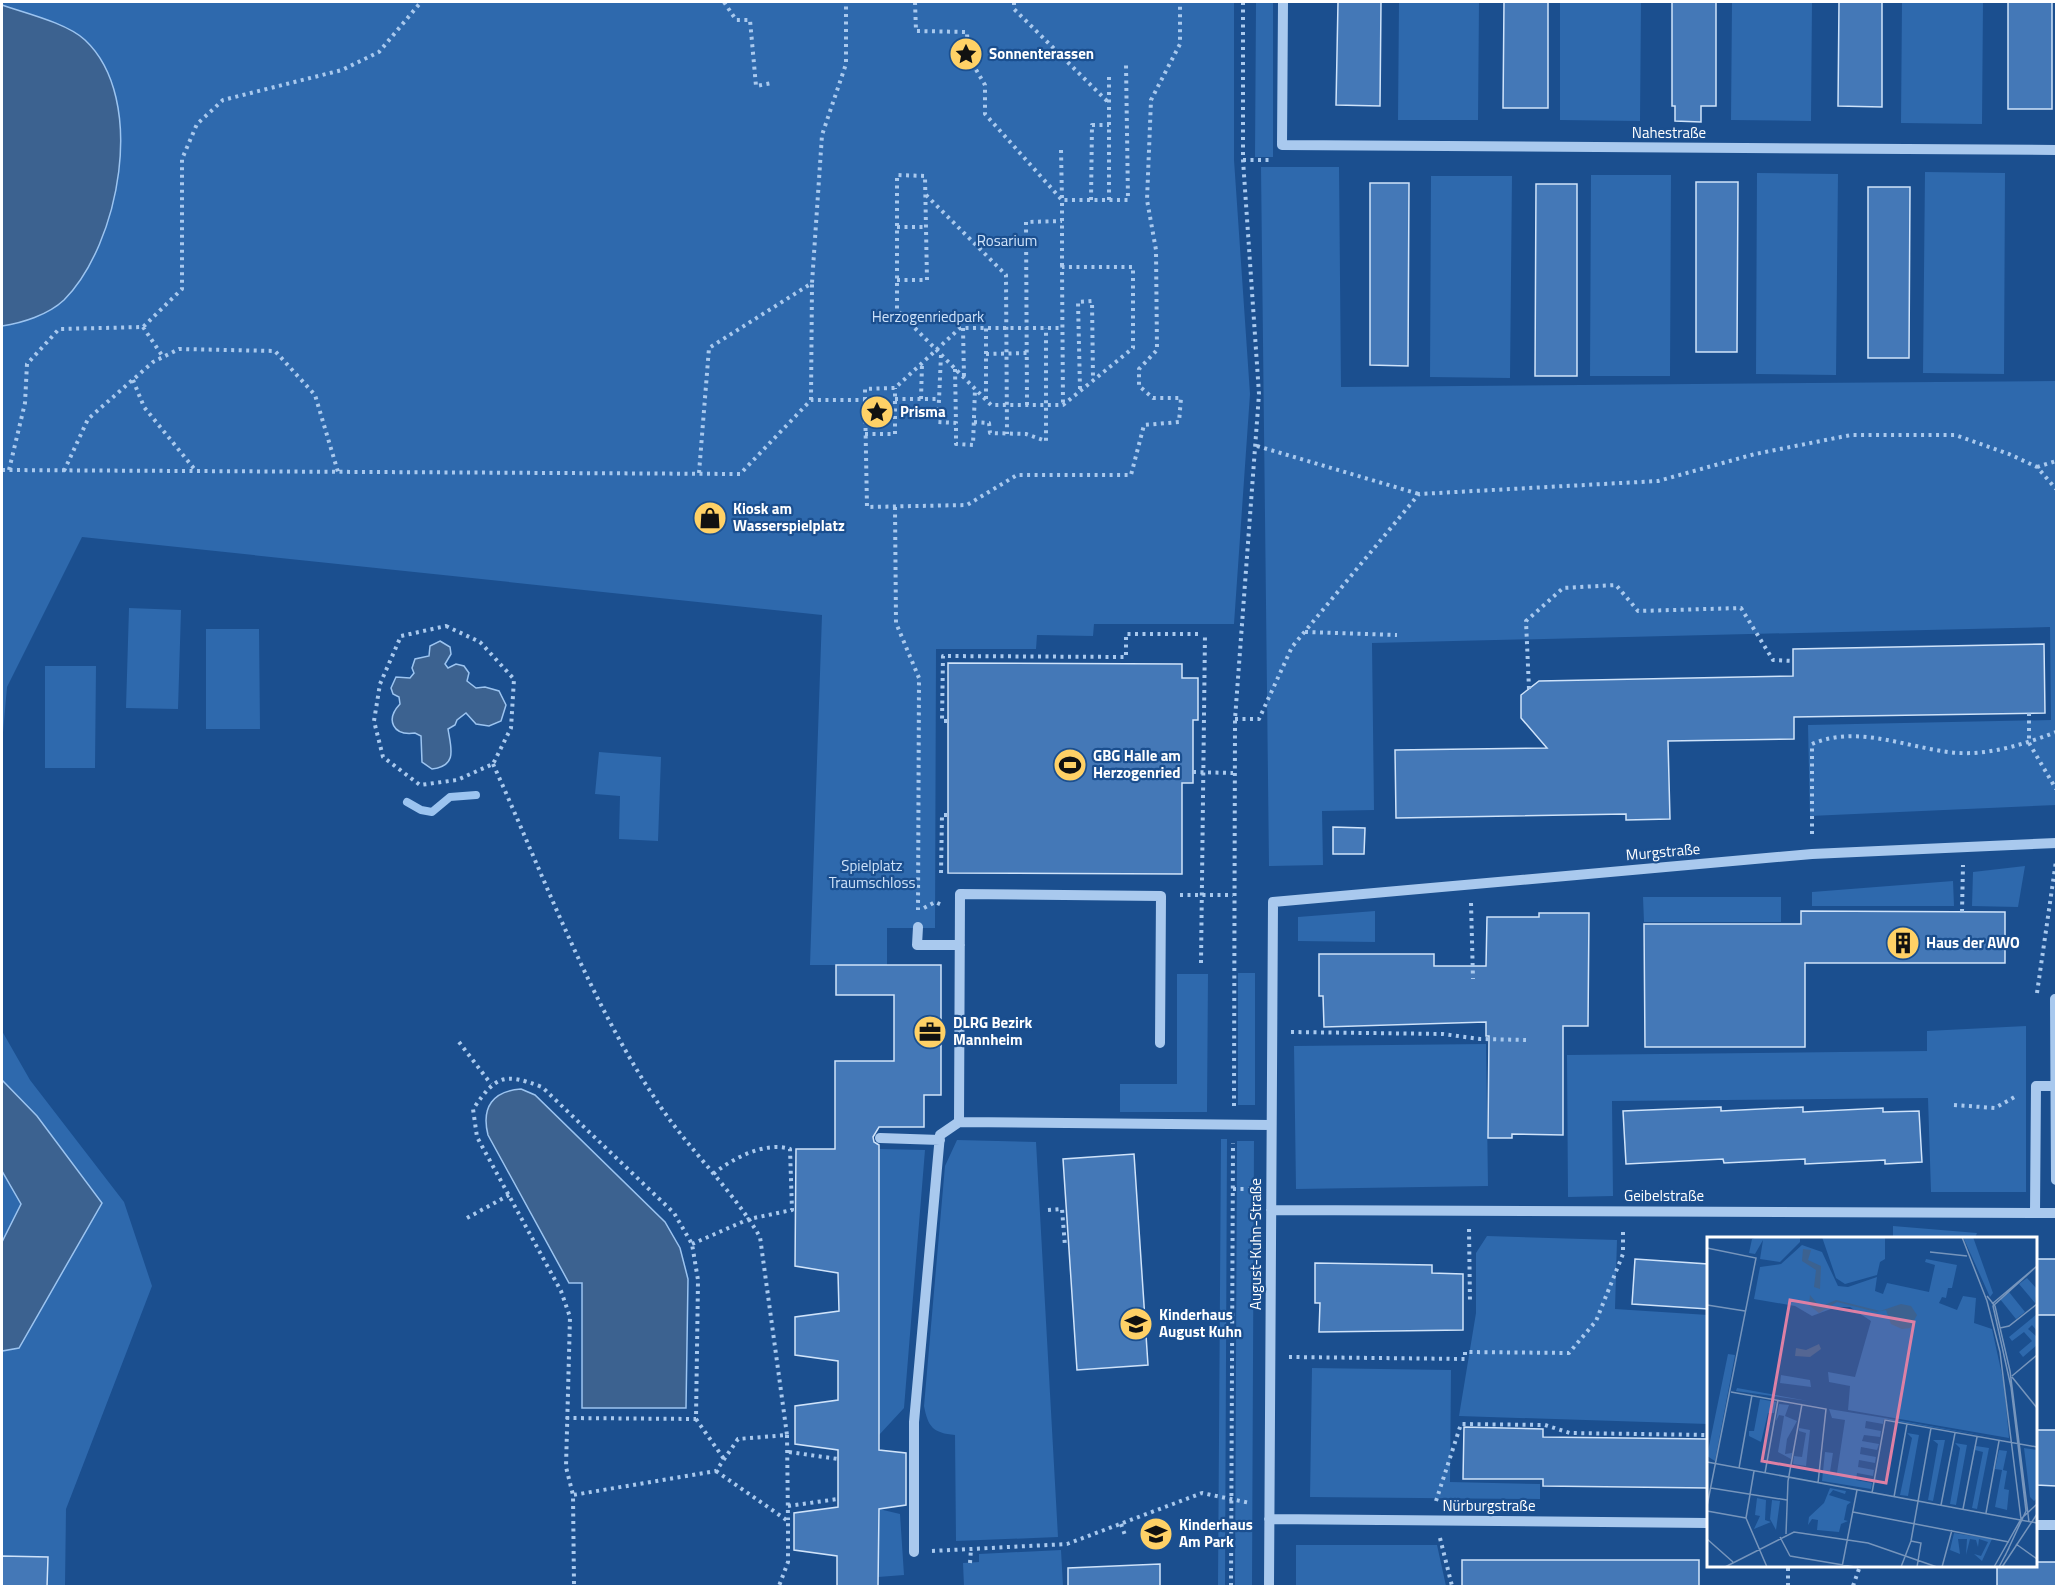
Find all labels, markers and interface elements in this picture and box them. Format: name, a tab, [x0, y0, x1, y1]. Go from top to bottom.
place icon: Sonnenterassen	[948, 36, 984, 72]
place label: Sonnenterassen	[989, 42, 1094, 65]
street label: Nahestraße	[1632, 121, 1706, 144]
park label: Rosarium	[977, 229, 1037, 252]
park label: Herzogenriedpark	[872, 305, 984, 328]
place icon: Prisma	[859, 394, 895, 430]
place label: Prisma	[900, 400, 946, 423]
place label: Kiosk am Wasserspielplatz	[733, 497, 845, 537]
shop icon: Kiosk am Wasserspielplatz	[692, 500, 728, 536]
place label: GBG Halle am Herzogenried	[1093, 744, 1181, 784]
sports icon: GBG Halle am Herzogenried	[1052, 747, 1088, 783]
street label: Murgstraße	[1625, 837, 1701, 866]
park label: Spielplatz Traumschloss	[829, 854, 915, 894]
building icon: Haus der AWO	[1885, 925, 1921, 961]
place label: Haus der AWO	[1926, 931, 2020, 954]
place label: DLRG Bezirk Mannheim	[953, 1011, 1032, 1051]
office icon: DLRG Bezirk Mannheim	[912, 1014, 948, 1050]
street label: August-Kuhn-Straße	[1244, 1178, 1267, 1310]
street label: Geibelstraße	[1624, 1184, 1704, 1207]
inset map	[1707, 1237, 2037, 1567]
place label: Kinderhaus August Kuhn	[1159, 1303, 1242, 1343]
school or university icon: Kinderhaus August Kuhn	[1118, 1306, 1154, 1342]
street label: Nürburgstraße	[1442, 1494, 1536, 1517]
place label: Kinderhaus Am Park	[1179, 1513, 1253, 1553]
school or university icon: Kinderhaus Am Park	[1138, 1516, 1174, 1552]

